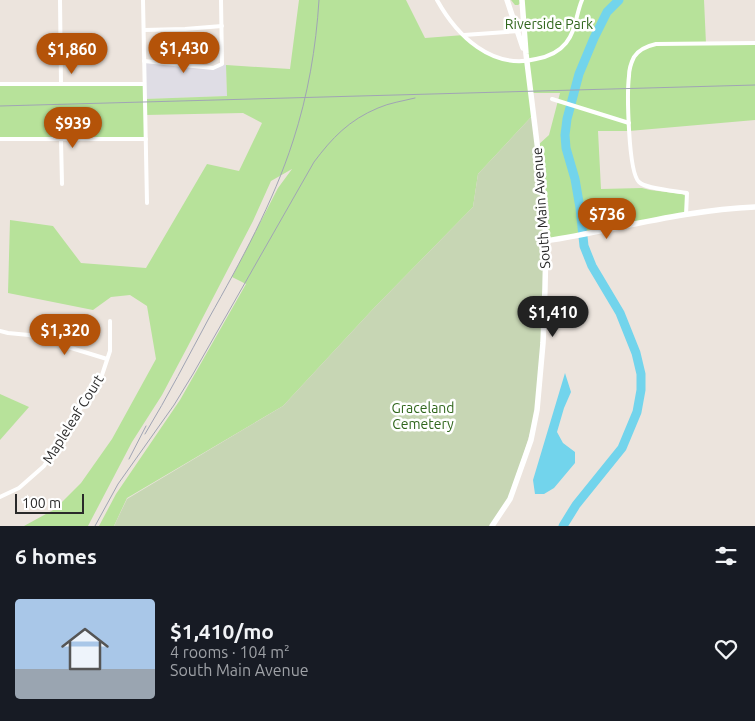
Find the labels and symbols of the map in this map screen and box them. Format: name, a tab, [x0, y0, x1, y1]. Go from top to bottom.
park label: Riverside Park	[505, 16, 593, 32]
pin: $1,860	[31, 32, 113, 75]
pin: $1,430	[143, 32, 225, 74]
pin: $939	[43, 106, 103, 149]
street label: South Main Avenue	[529, 147, 553, 269]
pin: $736	[577, 198, 637, 240]
pin: $1,410	[512, 296, 594, 338]
pin: $1,320	[24, 314, 106, 356]
street label: Mapleleaf Court	[39, 371, 107, 466]
park label: Graceland Cemetery	[391, 400, 455, 432]
scale bar	[15, 491, 84, 514]

